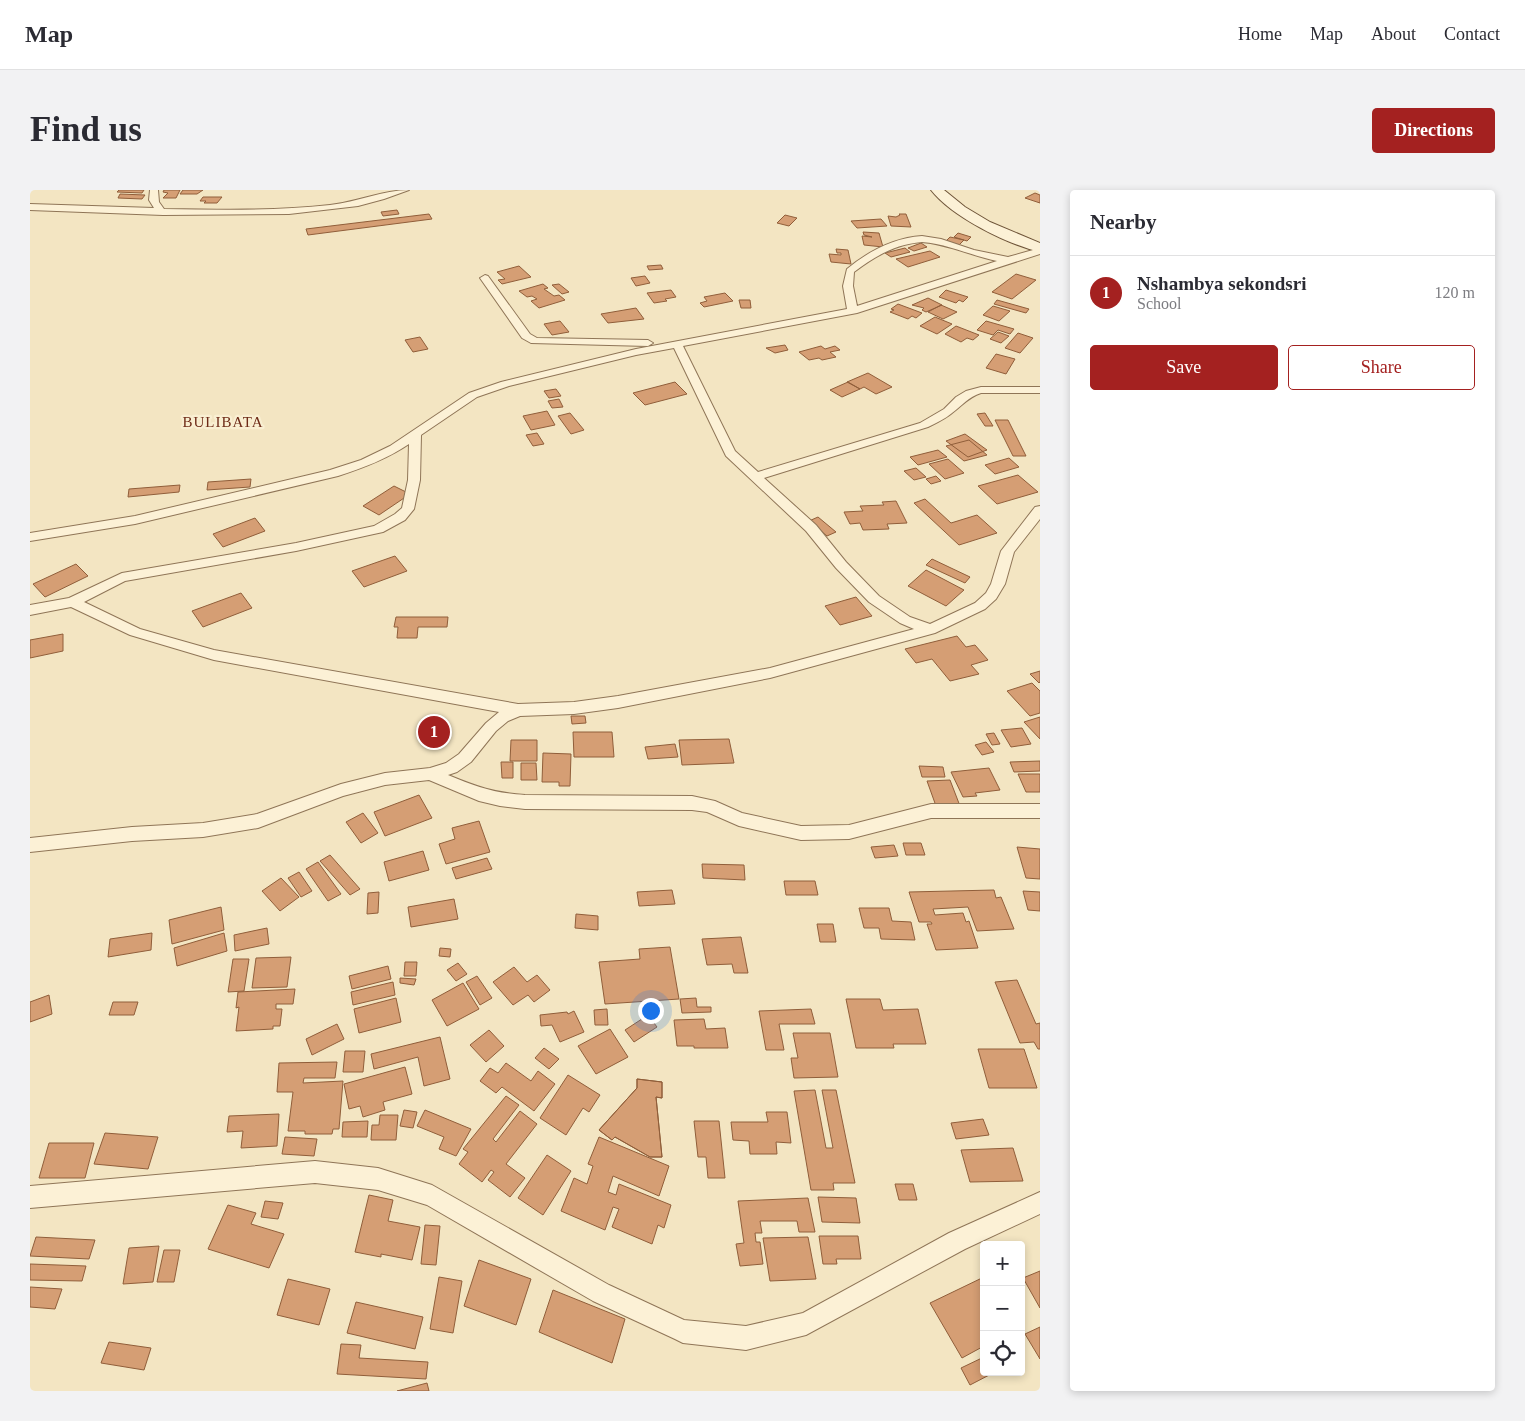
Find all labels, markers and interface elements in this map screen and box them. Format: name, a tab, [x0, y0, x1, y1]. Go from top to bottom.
text: Map	[25, 21, 73, 47]
text: Home	[1238, 24, 1282, 44]
text: Map	[1310, 24, 1343, 44]
text: About	[1371, 24, 1416, 44]
text: Contact	[1444, 24, 1500, 44]
button: Directions	[1372, 108, 1495, 153]
text: Find us	[30, 110, 142, 149]
text: Nearby	[1090, 210, 1157, 234]
text: Nshambya sekondsri	[1137, 273, 1306, 294]
text: 1	[1102, 284, 1110, 301]
text: 120 m	[1435, 284, 1475, 301]
text: School	[1137, 295, 1181, 312]
button: Save	[1090, 345, 1278, 390]
button: Share	[1288, 345, 1475, 390]
district label: BULIBATA	[183, 414, 263, 430]
pin: 1	[418, 713, 450, 751]
your location	[638, 998, 664, 1024]
map controls	[980, 1241, 1025, 1376]
button: +	[980, 1241, 1025, 1286]
button: −	[980, 1286, 1025, 1331]
button: locate	[980, 1331, 1025, 1376]

